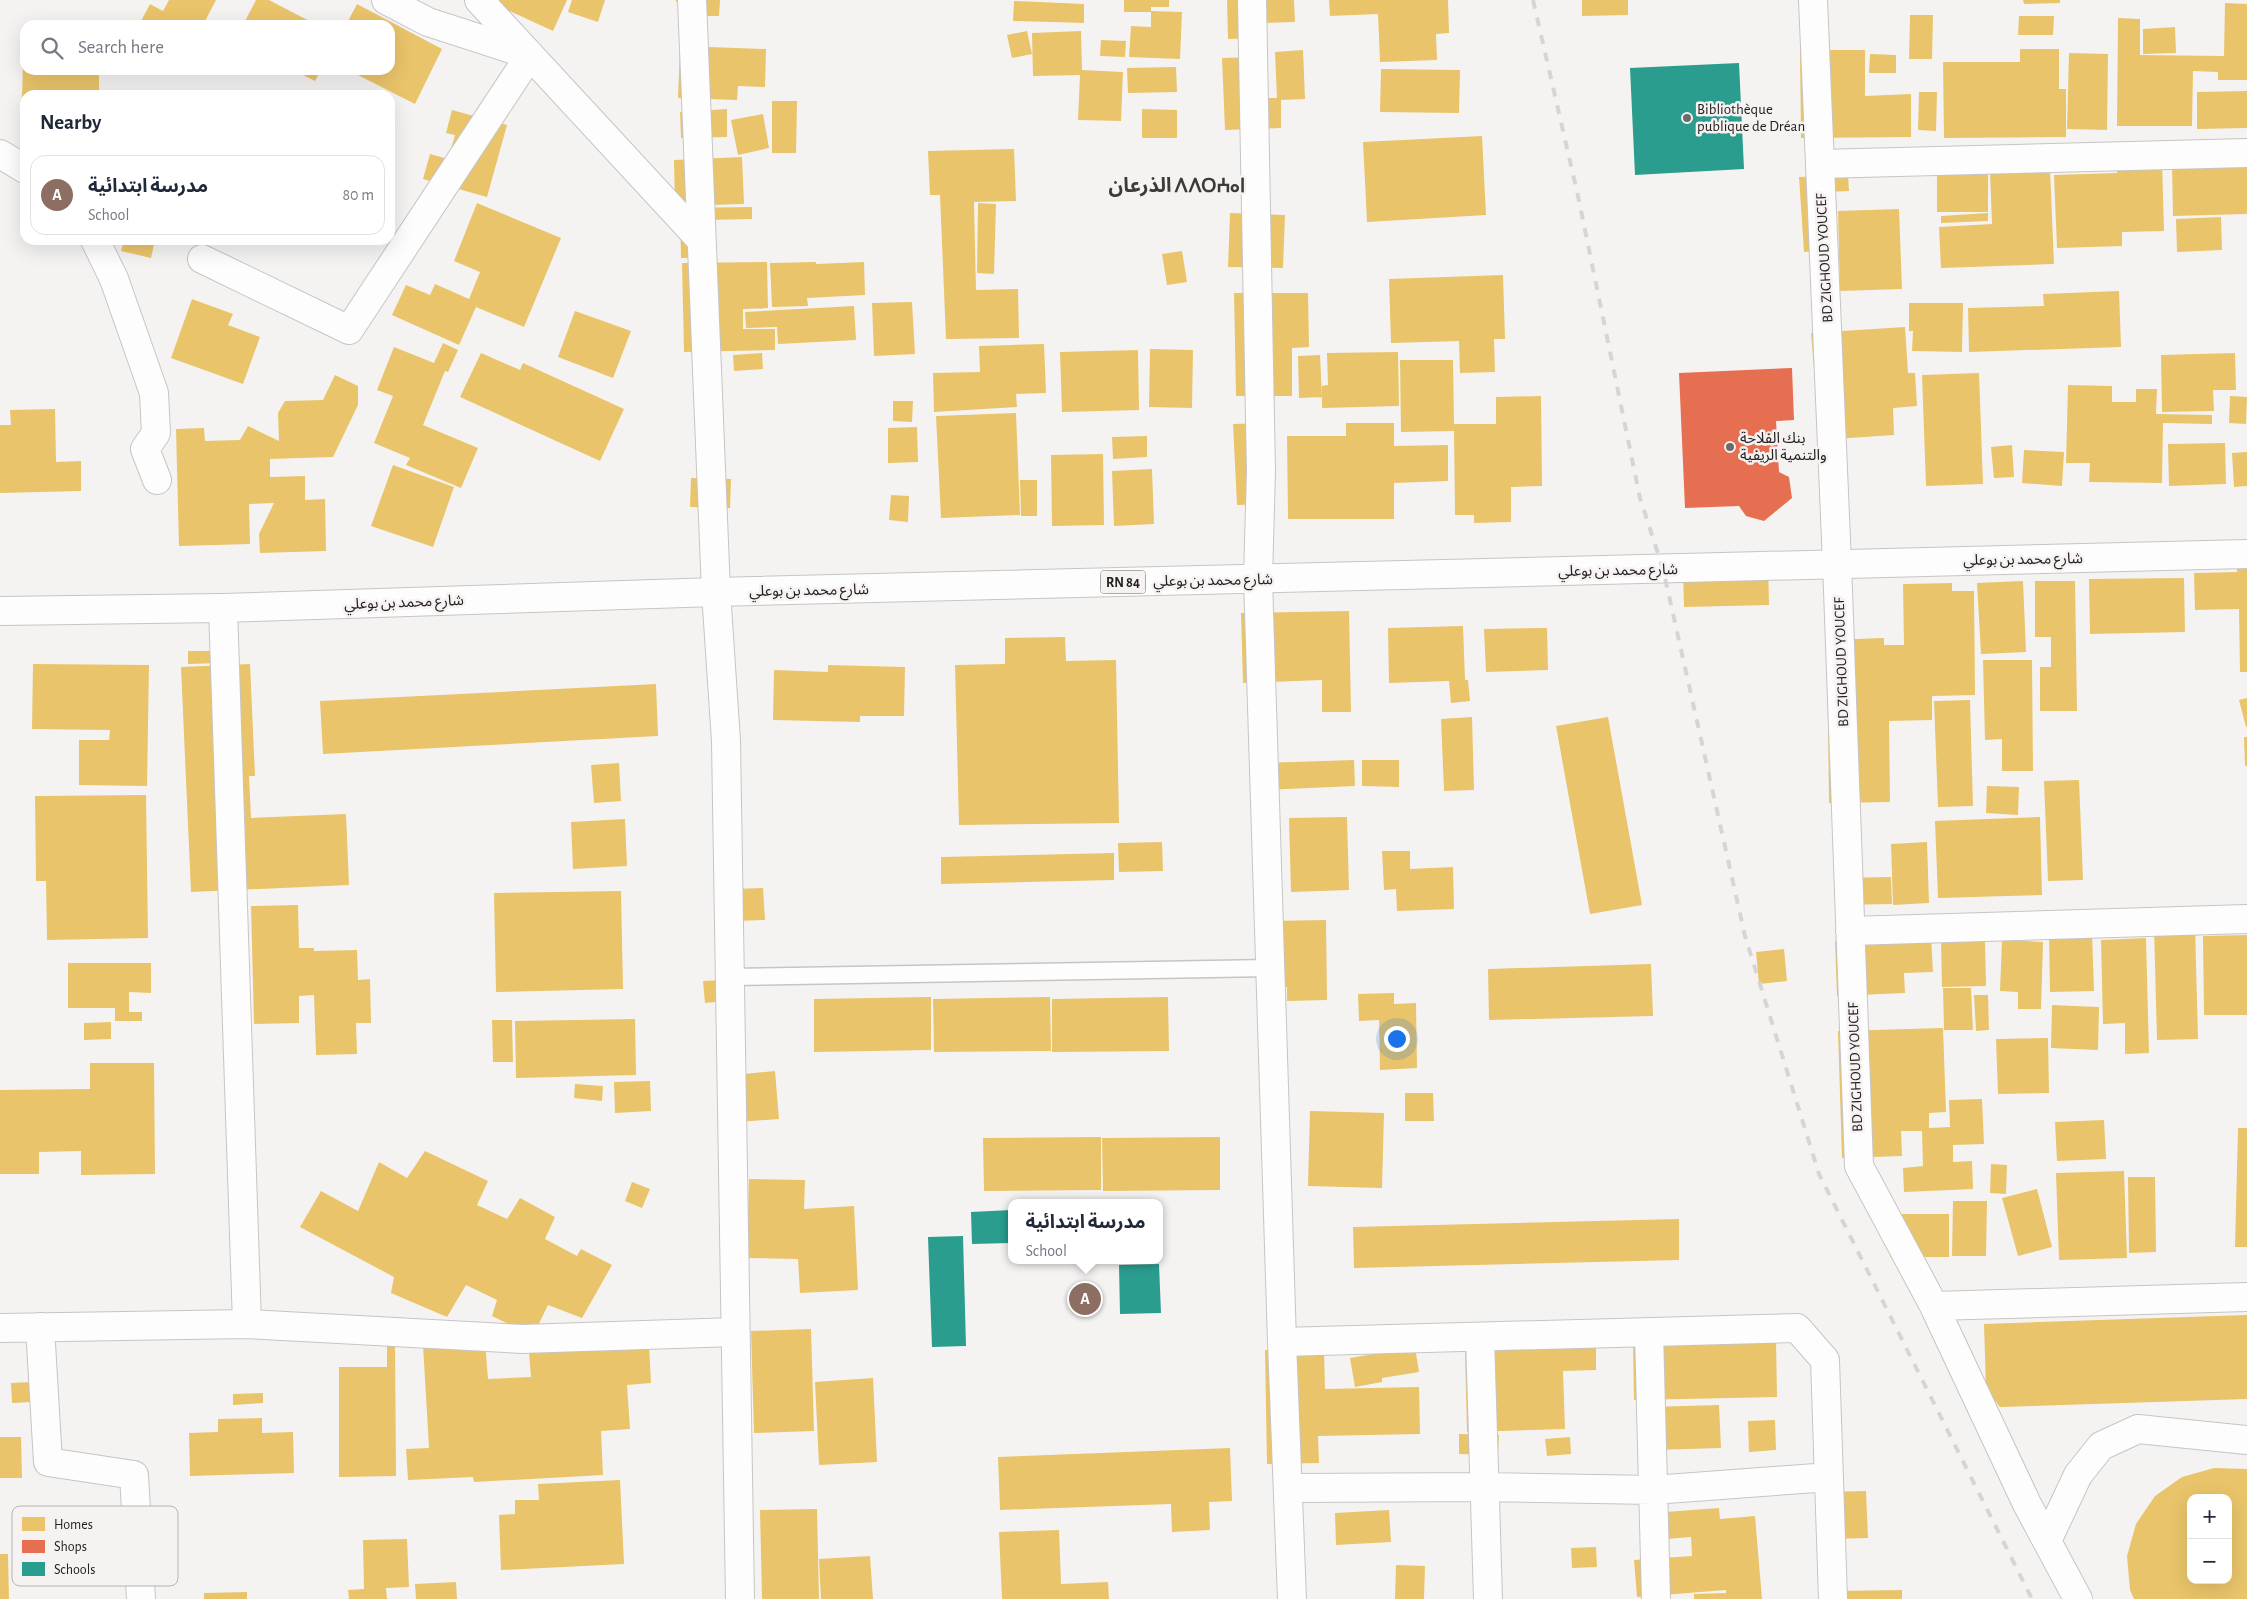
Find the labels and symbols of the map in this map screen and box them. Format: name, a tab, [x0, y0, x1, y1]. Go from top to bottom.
place label: Bibliothèque publique de Dréan	[1697, 102, 1805, 134]
marker: Bibliothèque publique de Dréan	[1681, 112, 1693, 124]
district label: الذرعان ⴷⴷⵔⵄⴰⵏ	[1109, 176, 1245, 197]
street label: BD ZIGHOUD YOUCEF	[1814, 192, 1835, 323]
place label: بنك الفلاحة والتنمية الريفية	[1740, 431, 1827, 464]
marker: بنك الفلاحة والتنمية الريفية	[1724, 441, 1736, 453]
street label: شارع محمد بن بوعلي	[1963, 551, 2083, 572]
street label: شارع محمد بن بوعلي	[1558, 562, 1678, 583]
road number: RN 84	[1100, 570, 1146, 594]
street label: شارع محمد بن بوعلي	[1153, 572, 1273, 593]
street label: شارع محمد بن بوعلي	[749, 582, 869, 603]
street label: شارع محمد بن بوعلي	[344, 593, 465, 616]
street label: BD ZIGHOUD YOUCEF	[1832, 596, 1851, 727]
street label: BD ZIGHOUD YOUCEF	[1846, 1001, 1865, 1132]
your location	[1384, 1026, 1410, 1052]
pin: A	[1069, 1280, 1101, 1318]
legend	[12, 1506, 178, 1586]
text: Homes	[54, 1518, 93, 1532]
text: Shops	[54, 1540, 87, 1554]
text: Schools	[54, 1563, 95, 1577]

